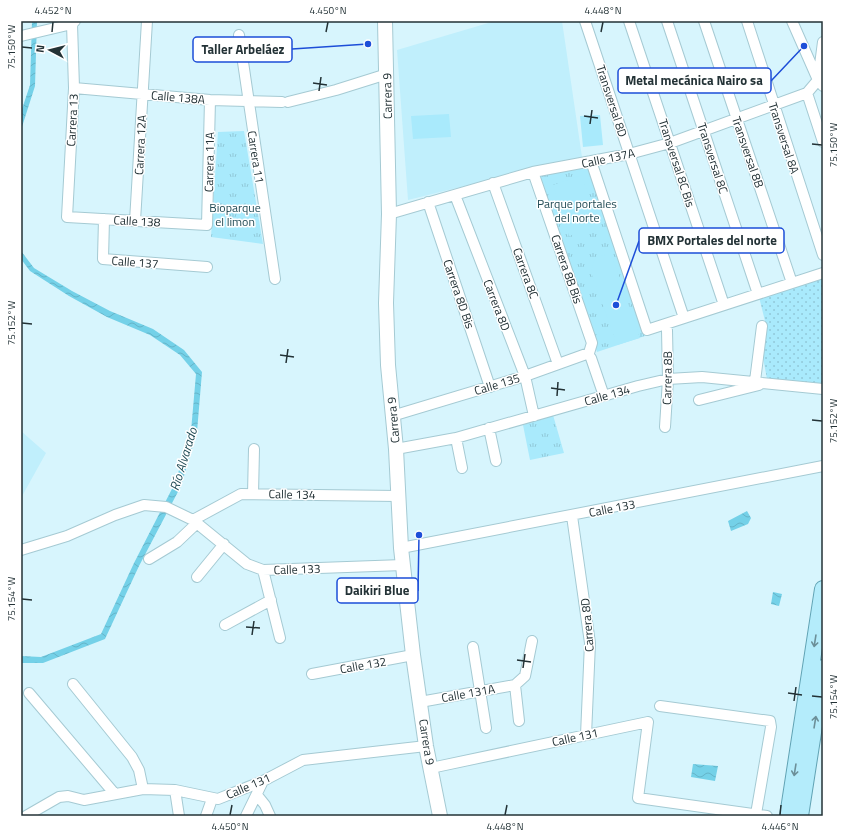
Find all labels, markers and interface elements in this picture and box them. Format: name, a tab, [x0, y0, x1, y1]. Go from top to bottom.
text: 4.452°N	[35, 3, 71, 18]
text: 4.450°N	[310, 3, 346, 18]
text: 4.448°N	[585, 3, 621, 18]
text: 75.150°W	[4, 25, 19, 69]
north arrow	[30, 30, 70, 70]
callout: Taller Arbeláez	[193, 37, 292, 62]
text: Taller Arbeláez	[202, 39, 285, 59]
text: N	[32, 44, 48, 54]
street label: Transversal 8D	[591, 63, 633, 140]
callout: Metal mecánica Nairo sa	[618, 68, 771, 93]
text: Metal mecánica Nairo sa	[625, 70, 763, 90]
street label: Carrera 9	[377, 72, 397, 119]
street label: Calle 138A	[150, 85, 206, 109]
street label: Carrera 13	[61, 93, 83, 147]
street label: Transversal 8A	[764, 100, 804, 176]
street label: Carrera 12A	[129, 114, 151, 176]
street label: Transversal 8B	[727, 114, 769, 190]
street label: Transversal 8C Bis	[654, 116, 700, 210]
street label: Transversal 8C	[693, 120, 734, 196]
text: 75.150°W	[826, 123, 841, 167]
street label: Carrera 11	[242, 129, 270, 185]
street label: Carrera 11A	[199, 132, 219, 192]
street label: Calle 137A	[580, 143, 636, 173]
park label: Parque portales del norte	[537, 194, 617, 227]
park label: Bioparque el limon	[209, 198, 261, 231]
street label: Calle 138	[113, 210, 161, 232]
callout: BMX Portales del norte	[639, 228, 784, 253]
text: BMX Portales del norte	[647, 230, 777, 250]
street label: Carrera 8B Bis	[546, 232, 588, 306]
street label: Carrera 8C	[508, 245, 544, 302]
street label: Calle 137	[111, 251, 159, 273]
street label: Carrera 8D Bis	[438, 257, 480, 332]
street label: Carrera 8D	[478, 276, 516, 334]
text: 75.152°W	[4, 301, 19, 345]
street label: Carrera 8B	[657, 351, 677, 405]
street label: Calle 135	[472, 368, 522, 400]
street label: Calle 134	[582, 379, 632, 411]
street label: Carrera 9	[381, 396, 404, 444]
text: 75.152°W	[826, 399, 841, 443]
water label: Río Alvarado	[164, 425, 202, 493]
street label: Calle 134	[268, 484, 316, 504]
street label: Calle 133	[587, 494, 637, 522]
street label: Calle 133	[273, 559, 321, 579]
text: 75.154°W	[4, 577, 19, 621]
callout: Daikiri Blue	[337, 578, 418, 603]
text: Daikiri Blue	[345, 580, 410, 600]
street label: Carrera 8D	[575, 597, 599, 653]
one-way arrow	[811, 635, 819, 648]
street label: Calle 132	[338, 652, 388, 678]
text: 75.154°W	[826, 675, 841, 719]
street label: Calle 131A	[440, 679, 496, 707]
one-way arrow	[811, 716, 819, 729]
street label: Carrera 9	[414, 718, 440, 767]
street label: Calle 131	[550, 723, 600, 751]
one-way arrow	[791, 763, 799, 776]
street label: Calle 131	[223, 768, 273, 804]
text: 4.450°N	[212, 819, 248, 834]
text: 4.448°N	[487, 819, 523, 834]
text: 4.446°N	[762, 819, 798, 834]

